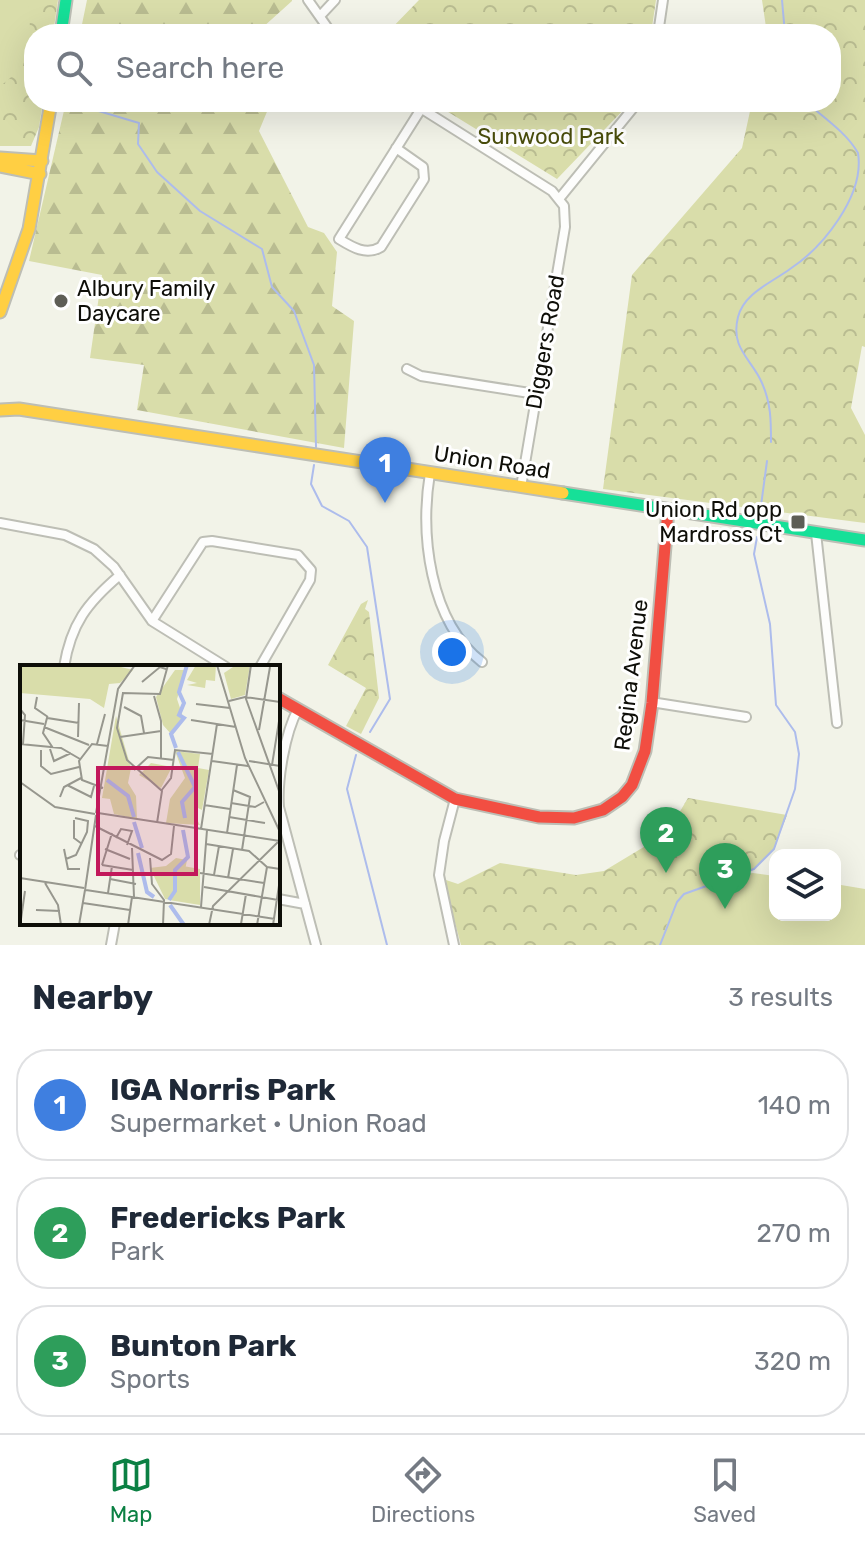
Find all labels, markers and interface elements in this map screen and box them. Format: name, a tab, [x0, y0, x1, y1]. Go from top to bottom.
search box	[24, 24, 841, 112]
icon: search	[52, 46, 96, 90]
text: Search here	[116, 50, 284, 86]
park label: Sunwood Park	[478, 123, 625, 150]
street label: Diggers Road	[520, 273, 570, 411]
place label: Albury Family Daycare	[77, 275, 215, 327]
marker: Albury Family Daycare	[52, 292, 70, 310]
pin: 1	[359, 437, 411, 503]
street label: Union Road	[432, 439, 552, 485]
place label: Union Rd opp Mardross Ct	[645, 496, 782, 548]
marker: Union Rd opp Mardross Ct	[789, 513, 807, 531]
street label: Regina Avenue	[608, 598, 654, 752]
your location	[432, 632, 472, 672]
inset map	[20, 665, 280, 925]
pin: 2	[640, 807, 692, 873]
pin: 3	[699, 843, 751, 909]
map controls	[769, 849, 841, 921]
button: layers	[769, 849, 841, 921]
text: Nearby	[32, 977, 153, 1018]
text: 3 results	[728, 982, 833, 1013]
text: IGA Norris Park	[110, 1072, 335, 1108]
text: 1	[54, 1090, 66, 1121]
text: 140 m	[758, 1090, 831, 1121]
text: Supermarket · Union Road	[110, 1108, 427, 1139]
text: Fredericks Park	[110, 1200, 345, 1236]
text: 2	[52, 1218, 68, 1249]
text: 270 m	[756, 1218, 831, 1249]
text: Park	[110, 1236, 164, 1267]
text: Bunton Park	[110, 1328, 296, 1364]
text: 3	[51, 1346, 69, 1377]
text: 320 m	[754, 1346, 831, 1377]
text: Sports	[110, 1364, 190, 1395]
tab: Map	[109, 1453, 153, 1528]
tab: Directions	[371, 1453, 475, 1528]
tab: Saved	[693, 1453, 756, 1528]

